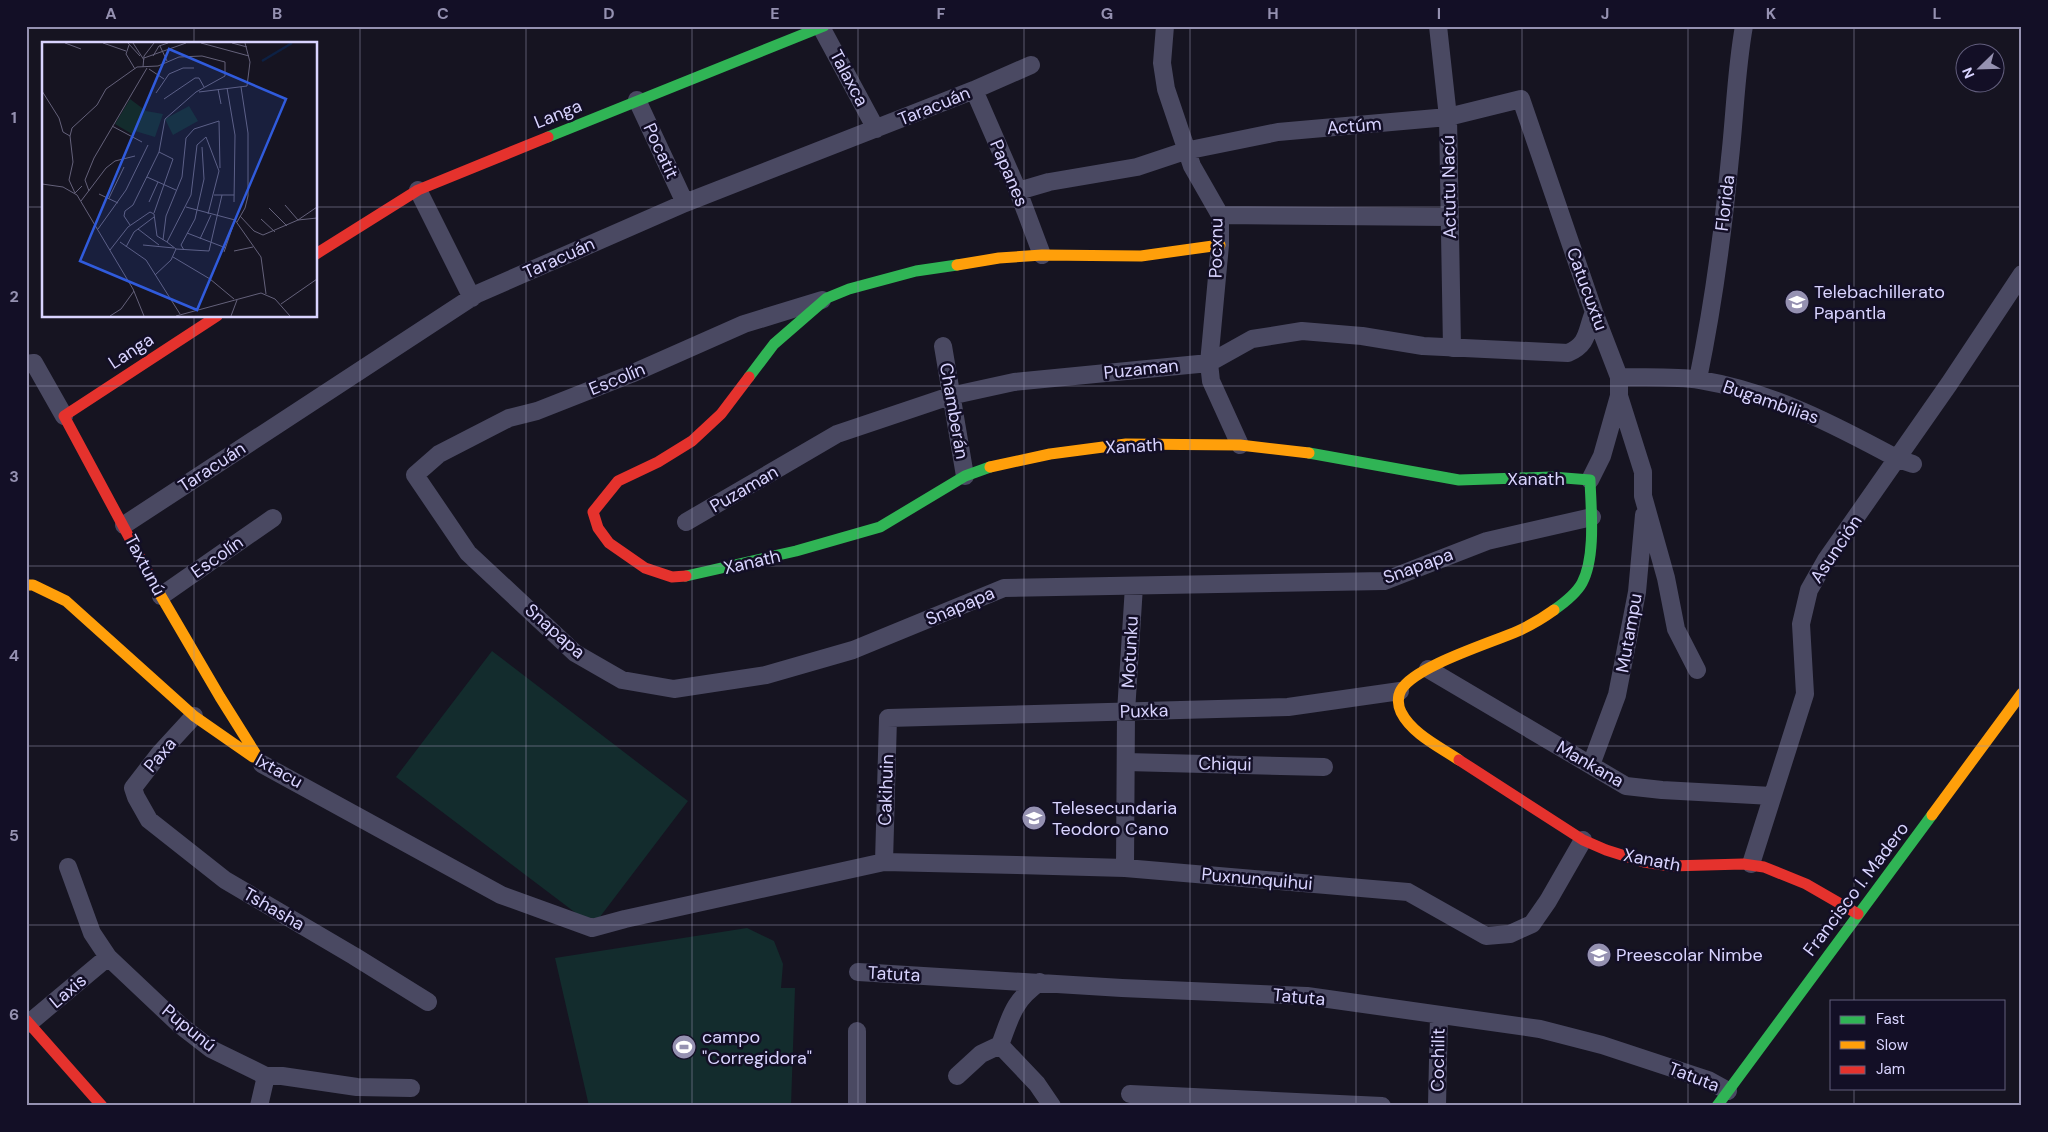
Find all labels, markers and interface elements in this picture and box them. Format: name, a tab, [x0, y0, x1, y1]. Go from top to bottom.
text: A	[105, 3, 117, 24]
text: B	[272, 3, 282, 24]
text: C	[437, 3, 449, 24]
text: D	[603, 3, 615, 24]
text: E	[770, 3, 780, 24]
text: F	[937, 3, 946, 24]
text: G	[1101, 3, 1113, 24]
text: H	[1267, 3, 1279, 24]
text: I	[1437, 3, 1441, 24]
text: J	[1601, 3, 1609, 24]
text: K	[1766, 3, 1777, 24]
text: L	[1933, 3, 1942, 24]
inset map	[42, 42, 318, 318]
north arrow	[1956, 42, 2006, 92]
street label: Talaxca	[824, 45, 874, 111]
text: N	[1958, 65, 1978, 81]
street label: Taracuán	[894, 81, 974, 131]
street label: Langa	[531, 94, 585, 134]
text: 1	[11, 107, 17, 128]
street label: Actúm	[1326, 112, 1382, 140]
street label: Pocatit	[638, 119, 684, 183]
street label: Actutu Nacú	[1436, 135, 1462, 239]
street label: Papanes	[984, 136, 1034, 210]
street label: Florida	[1710, 174, 1740, 232]
street label: Pocxnu	[1203, 218, 1229, 278]
street label: Taracuán	[520, 232, 598, 284]
street label: Catucuxtu	[1561, 244, 1613, 334]
place label: Telebachillerato Papantla	[1814, 280, 1945, 325]
text: 2	[9, 286, 19, 307]
school or university icon: Telebachillerato Papantla	[1784, 289, 1810, 315]
street label: Langa	[104, 327, 158, 375]
street label: Puzaman	[1102, 353, 1180, 385]
street label: Escolín	[585, 357, 649, 401]
street label: Chamberán	[934, 361, 974, 461]
street label: Bugambilias	[1720, 374, 1822, 430]
street label: Xanath	[1105, 433, 1163, 459]
street label: Taracuán	[174, 436, 250, 498]
street label: Puzaman	[706, 460, 782, 518]
text: 3	[9, 466, 19, 487]
street label: Xanath	[1507, 467, 1565, 491]
street label: Asunción	[1804, 510, 1868, 588]
street label: Taxtunú	[119, 530, 171, 600]
street label: Escolín	[186, 530, 248, 584]
street label: Snapapa	[1380, 542, 1456, 590]
street label: Xanath	[721, 544, 783, 580]
street label: Snapapa	[922, 581, 998, 631]
street label: Mutampu	[1610, 592, 1648, 674]
street label: Snapapa	[520, 598, 590, 664]
street label: Motunku	[1116, 615, 1144, 689]
text: 4	[9, 645, 19, 666]
street label: Puxka	[1119, 698, 1169, 724]
street label: Paxa	[138, 733, 182, 777]
street label: Mankana	[1552, 735, 1628, 793]
street label: Ixtacu	[251, 748, 307, 794]
street label: Chiqui	[1198, 752, 1252, 776]
street label: Cakihuin	[873, 754, 899, 826]
place label: Telesecundaria Teodoro Cano	[1052, 796, 1177, 841]
school or university icon: Telesecundaria Teodoro Cano	[1021, 805, 1047, 831]
street label: Francisco I. Madero	[1798, 817, 1914, 961]
text: 5	[9, 825, 19, 846]
street label: Xanath	[1621, 843, 1683, 877]
street label: Puxnunquihui	[1200, 862, 1314, 896]
street label: Tshasha	[239, 882, 309, 936]
school or university icon: Preescolar Nimbe	[1586, 942, 1612, 968]
place label: Preescolar Nimbe	[1616, 943, 1763, 967]
street label: Tatuta	[867, 961, 921, 987]
street label: Laxis	[44, 968, 92, 1014]
street label: Tatuta	[1272, 983, 1326, 1011]
street label: Pupunú	[157, 999, 221, 1057]
legend	[1830, 1000, 2006, 1090]
text: 6	[9, 1004, 19, 1025]
text: Fast	[1876, 1009, 1905, 1029]
place label: campo "Corregidora"	[702, 1025, 812, 1070]
street label: Cochilit	[1425, 1028, 1451, 1092]
sports icon: campo "Corregidora"	[671, 1034, 697, 1060]
text: Slow	[1876, 1035, 1909, 1055]
street label: Tatuta	[1665, 1056, 1723, 1098]
text: Jam	[1876, 1059, 1905, 1079]

